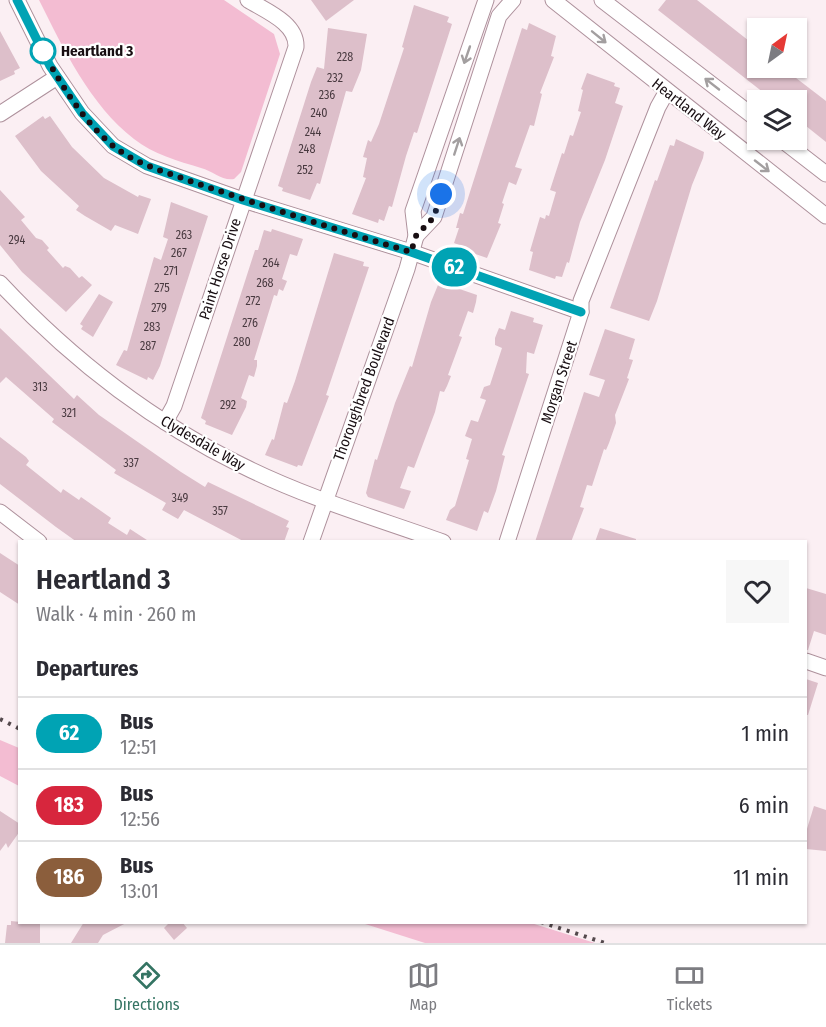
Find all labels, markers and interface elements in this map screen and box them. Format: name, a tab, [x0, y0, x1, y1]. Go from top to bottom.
north arrow	[747, 18, 807, 78]
map controls	[747, 18, 807, 150]
one-way arrow	[591, 30, 607, 43]
marker: Heartland 3	[30, 38, 56, 64]
place label: Heartland 3	[61, 42, 133, 60]
one-way arrow	[460, 45, 471, 64]
house number: 228	[337, 50, 353, 64]
house number: 232	[327, 71, 343, 85]
street label: Heartland Way	[648, 75, 730, 144]
one-way arrow	[704, 78, 720, 91]
house number: 236	[319, 88, 335, 102]
button: layers	[747, 90, 807, 150]
house number: 240	[310, 106, 328, 120]
house number: 244	[305, 125, 322, 139]
one-way arrow	[452, 137, 463, 156]
house number: 248	[299, 142, 315, 156]
one-way arrow	[754, 160, 770, 173]
house number: 252	[297, 163, 313, 177]
your location	[426, 179, 456, 209]
street label: Paint Horse Drive	[195, 216, 245, 322]
house number: 263	[176, 228, 192, 242]
house number: 294	[9, 233, 26, 247]
house number: 267	[171, 246, 187, 260]
line badge: 62	[427, 248, 481, 286]
text: 62	[444, 254, 464, 280]
house number: 264	[262, 256, 280, 270]
house number: 271	[164, 264, 178, 278]
house number: 268	[256, 276, 274, 290]
house number: 275	[154, 281, 170, 295]
house number: 272	[245, 294, 261, 308]
house number: 279	[151, 301, 167, 315]
street label: Thoroughbred Boulevard	[330, 315, 398, 463]
house number: 276	[242, 316, 258, 330]
house number: 283	[144, 320, 160, 334]
house number: 280	[233, 335, 251, 349]
street label: Morgan Street	[537, 338, 581, 426]
house number: 287	[140, 339, 156, 353]
house number: 313	[32, 380, 48, 394]
house number: 292	[220, 398, 236, 412]
house number: 321	[61, 406, 77, 420]
street label: Clydesdale Way	[158, 412, 249, 475]
house number: 337	[123, 456, 139, 470]
house number: 349	[172, 491, 189, 505]
house number: 357	[212, 504, 228, 518]
button: heart	[726, 560, 789, 623]
text: Heartland 3	[36, 563, 171, 596]
text: Walk · 4 min · 260 m	[36, 602, 196, 626]
text: Departures	[36, 655, 138, 682]
text: Bus	[120, 708, 153, 735]
text: 62	[59, 720, 79, 746]
text: 1 min	[741, 720, 789, 747]
text: 12:51	[120, 735, 157, 759]
text: Bus	[120, 780, 153, 807]
text: 183	[54, 792, 84, 818]
text: 6 min	[739, 792, 789, 819]
text: 12:56	[120, 807, 160, 831]
text: Bus	[120, 852, 153, 879]
text: 186	[54, 864, 84, 890]
text: 11 min	[733, 864, 789, 891]
text: 13:01	[120, 879, 159, 903]
tab: Directions	[114, 959, 180, 1014]
tab: Map	[407, 959, 440, 1014]
tab: Tickets	[667, 959, 712, 1014]

